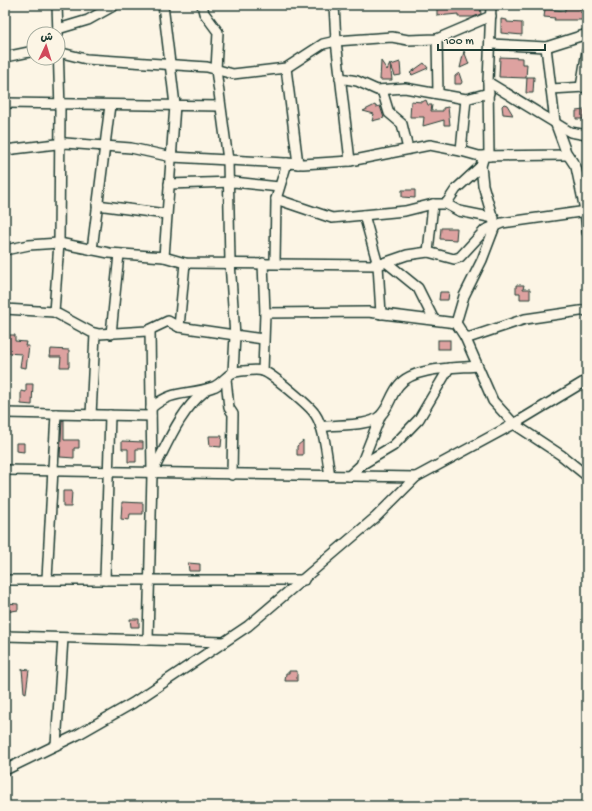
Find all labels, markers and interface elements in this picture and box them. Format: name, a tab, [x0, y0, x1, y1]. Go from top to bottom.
north arrow	[26, 26, 66, 66]
scale bar	[438, 26, 545, 52]
text: ش	[40, 32, 53, 44]
text: 100 m	[443, 35, 474, 49]

